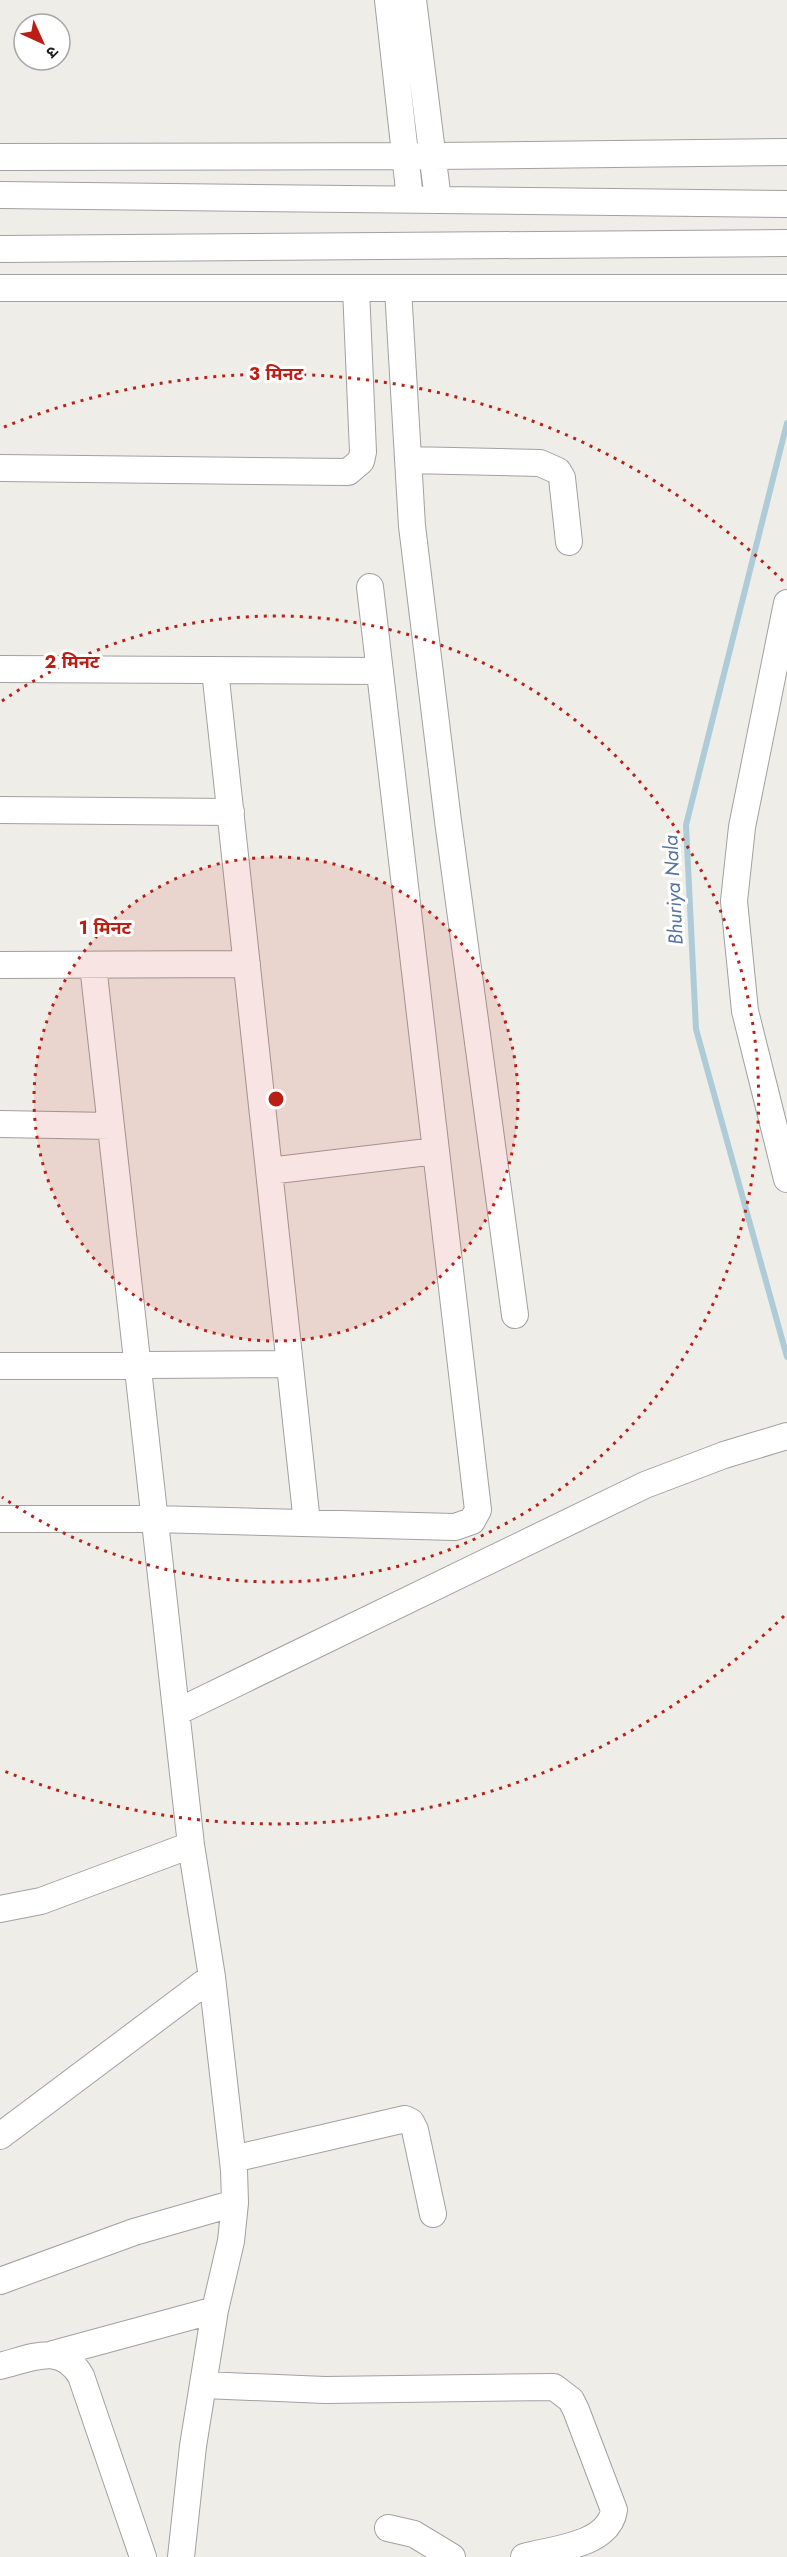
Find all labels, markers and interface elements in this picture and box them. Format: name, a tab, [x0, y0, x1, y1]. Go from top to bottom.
north arrow	[12, 12, 72, 72]
text: उ	[40, 41, 64, 64]
text: 3 मिनट	[249, 361, 303, 387]
text: 2 मिनट	[45, 649, 100, 675]
water label: Bhuriya Nala	[656, 834, 691, 946]
text: 1 मिनट	[79, 915, 131, 941]
centre of rings	[266, 1089, 286, 1109]

